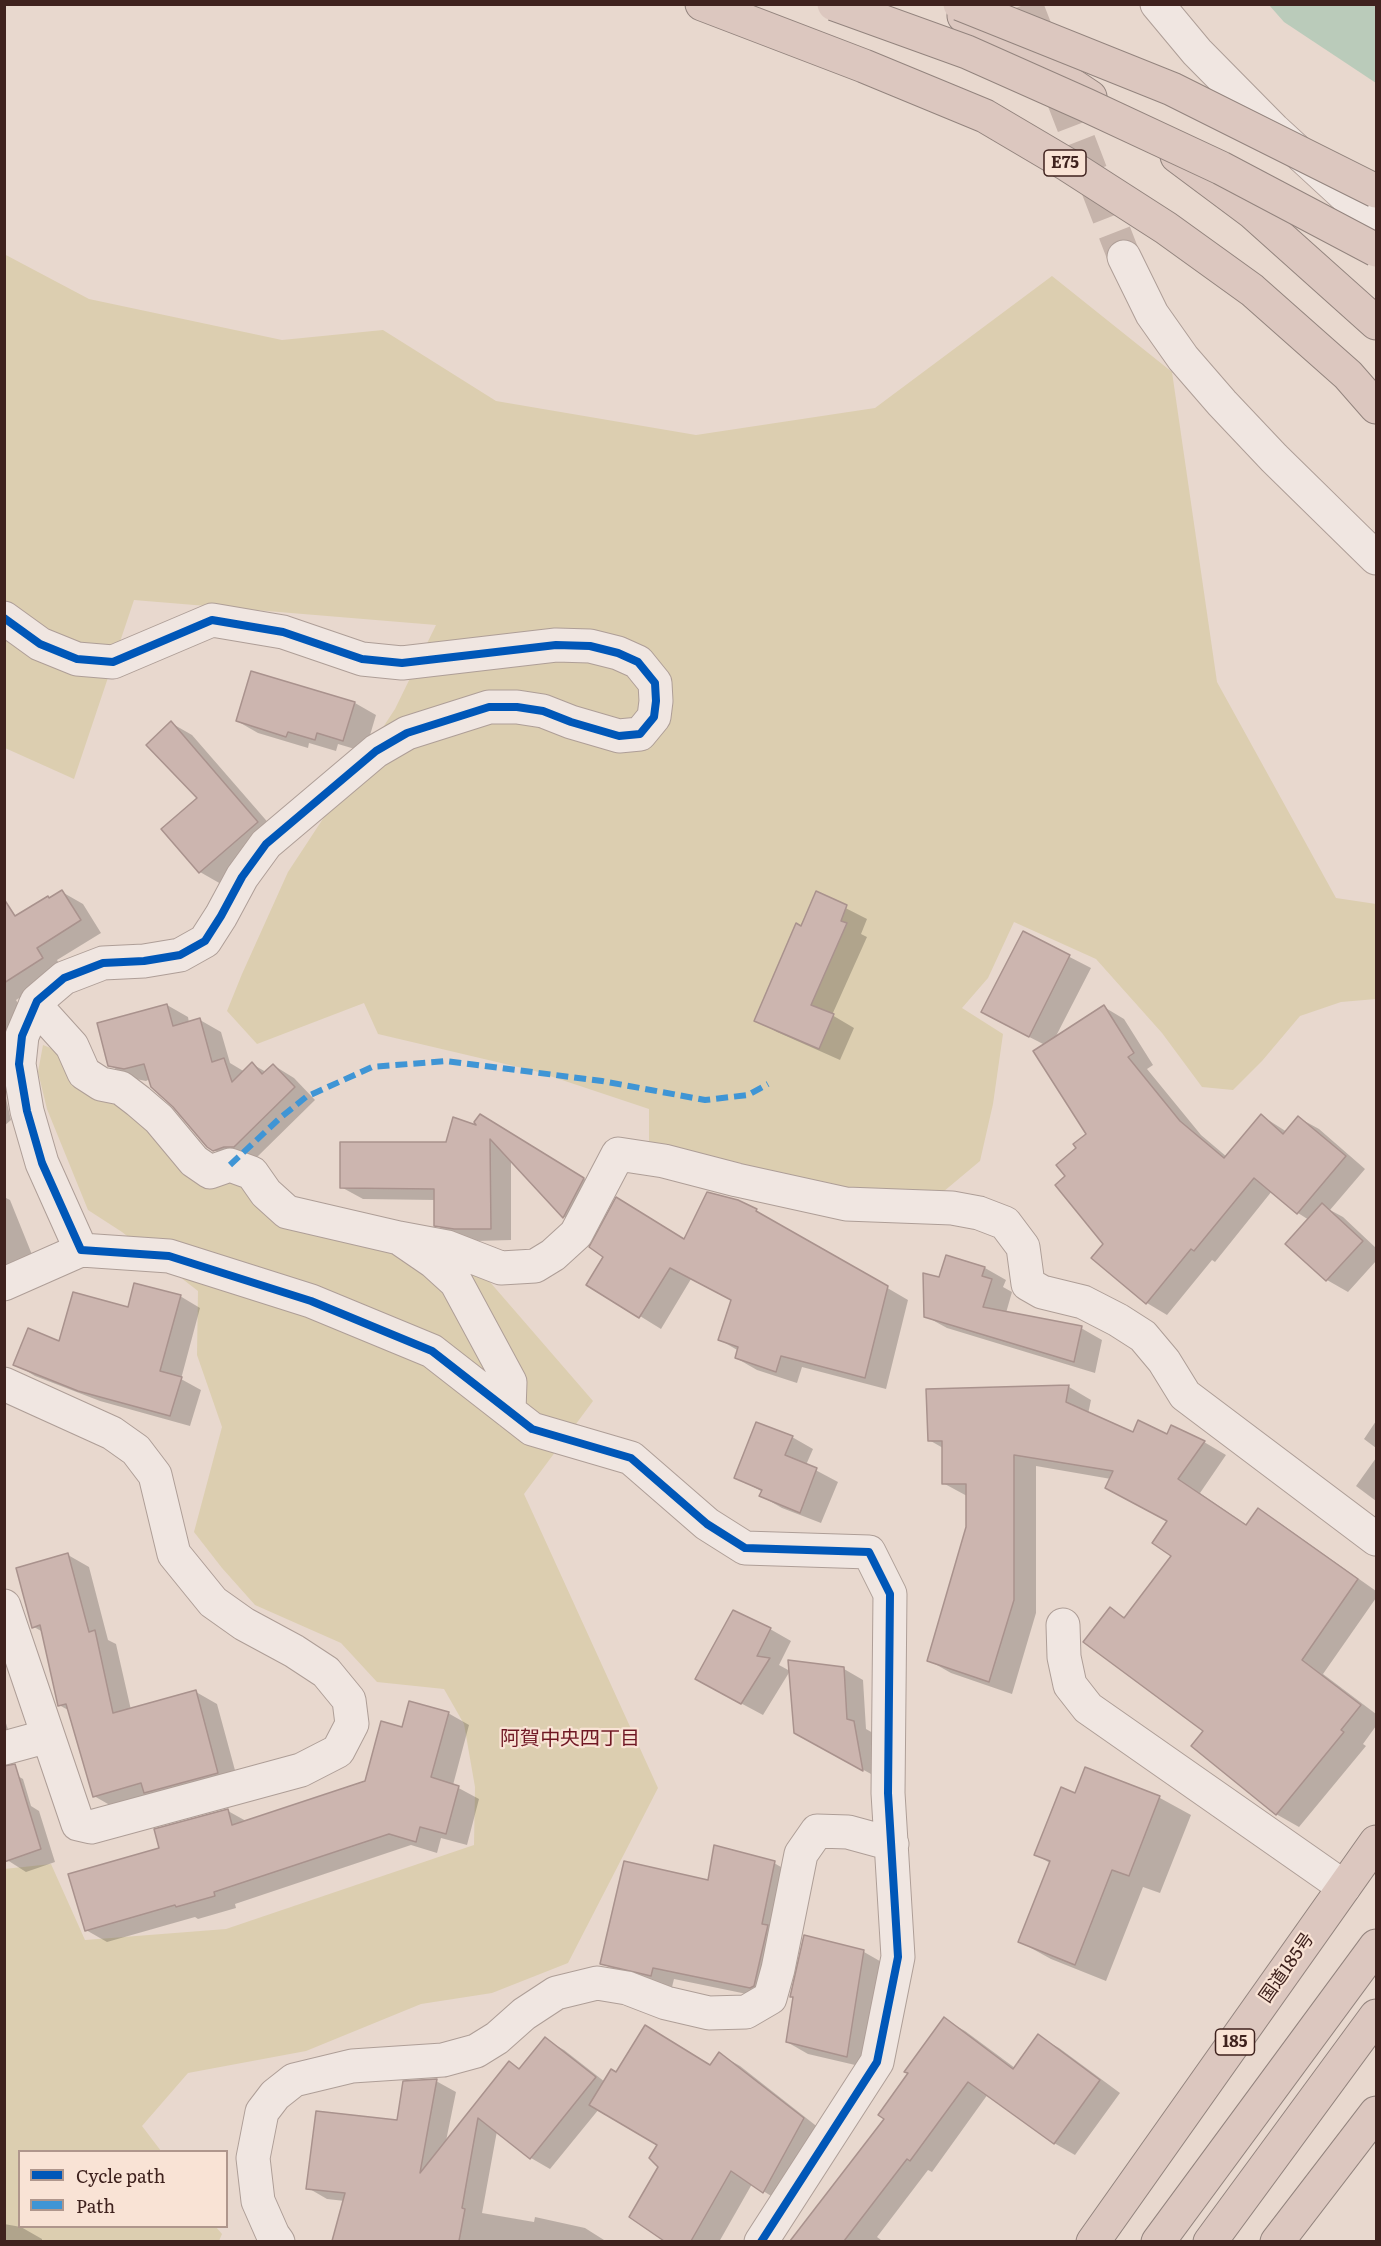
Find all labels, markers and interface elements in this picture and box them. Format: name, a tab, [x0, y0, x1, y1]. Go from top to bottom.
road number: E75	[1044, 150, 1086, 176]
district label: 阿賀中央四丁目	[500, 1727, 640, 1751]
street label: 国道185号	[1255, 1929, 1319, 2007]
road number: 185	[1216, 2029, 1254, 2055]
legend	[18, 2150, 228, 2228]
text: Cycle path	[76, 2162, 165, 2189]
text: Path	[76, 2192, 115, 2219]

